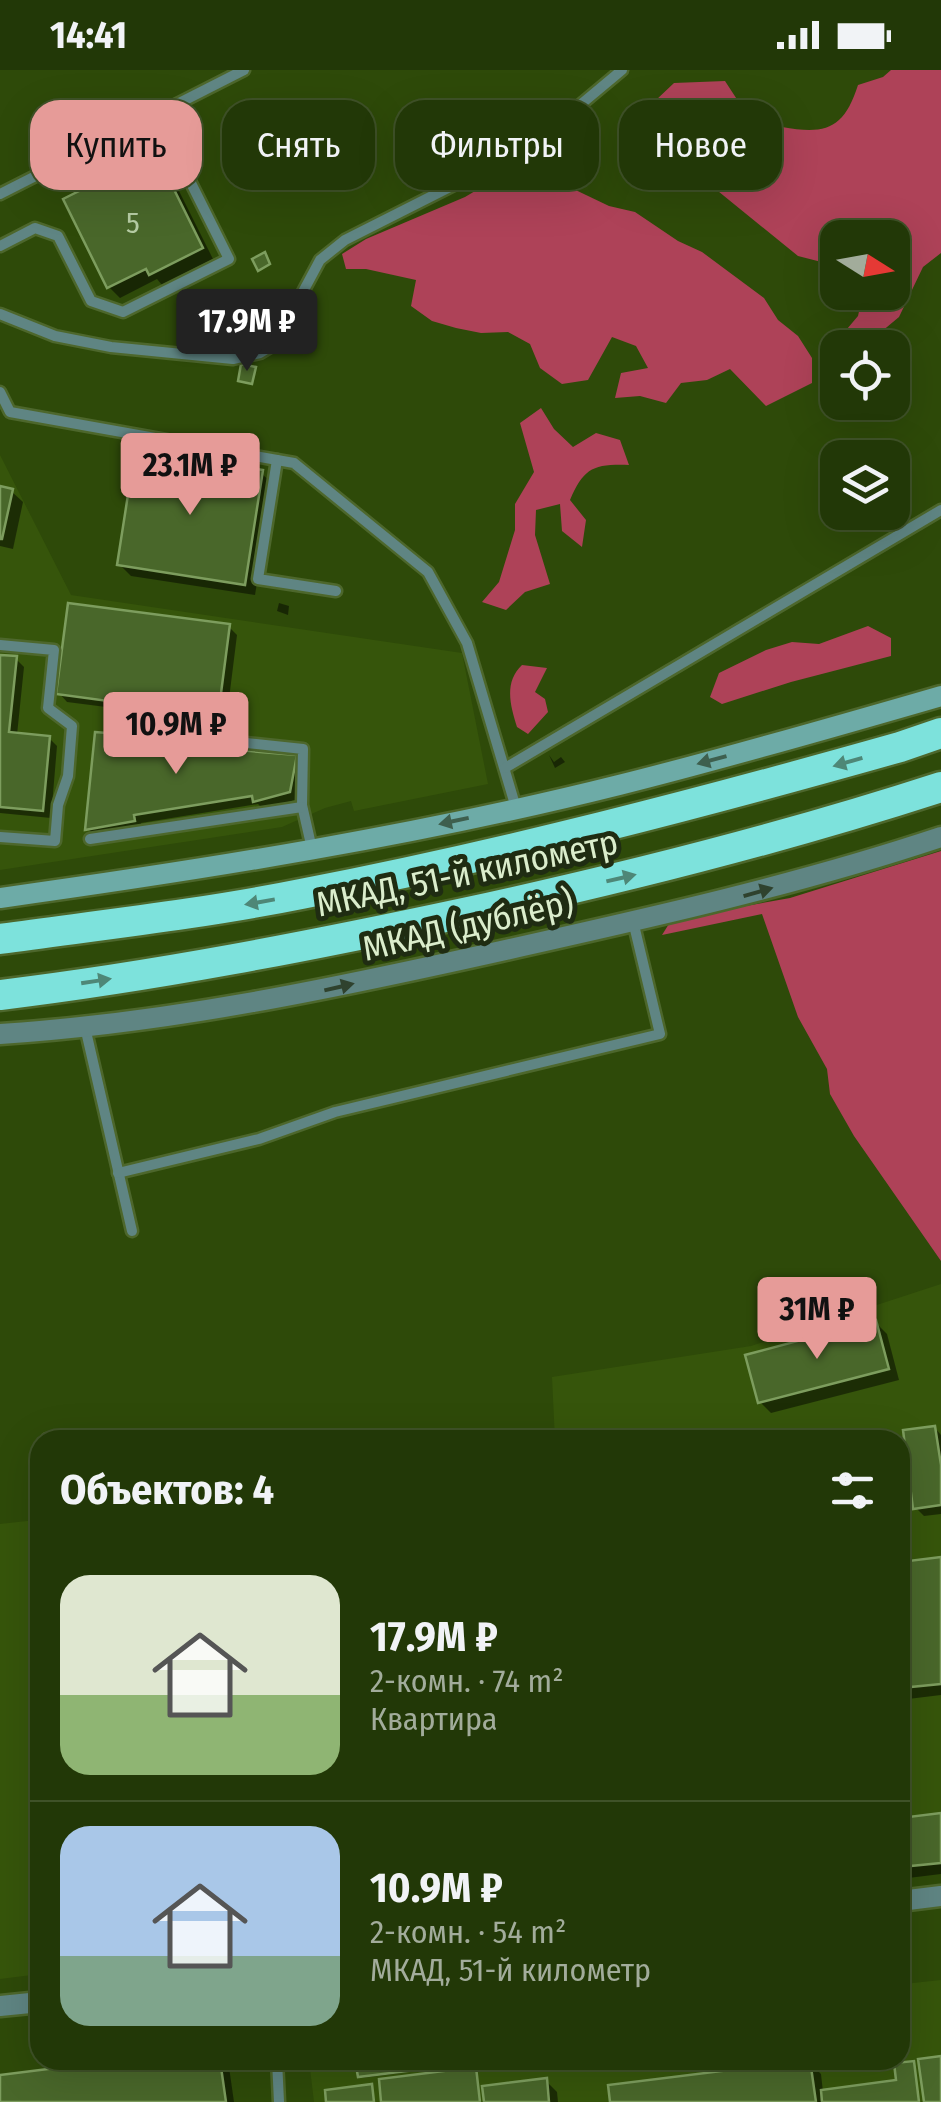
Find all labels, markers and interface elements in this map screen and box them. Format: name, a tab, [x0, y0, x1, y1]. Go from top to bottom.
text: 14:41	[50, 12, 127, 58]
chip: Купить	[30, 100, 202, 190]
chip: Снять	[222, 100, 375, 190]
chip: Фильтры	[395, 100, 599, 190]
chip: Новое	[619, 100, 782, 190]
house number: 5	[126, 205, 140, 241]
north arrow	[820, 220, 910, 310]
map controls	[820, 220, 910, 530]
pin: 17.9M ₽	[155, 289, 339, 374]
text: 17.9M ₽	[198, 302, 296, 340]
button: locate	[820, 330, 910, 420]
pin: 23.1M ₽	[98, 433, 282, 518]
button: layers	[820, 440, 910, 530]
text: 23.1M ₽	[143, 446, 237, 484]
pin: 10.9M ₽	[84, 692, 268, 777]
text: 10.9M ₽	[125, 705, 227, 743]
one-way arrow	[696, 753, 727, 769]
one-way arrow	[832, 755, 863, 770]
one-way arrow	[438, 813, 469, 829]
street label: МКАД, 51-й километр	[312, 821, 622, 925]
one-way arrow	[606, 870, 637, 885]
street label: МКАД (дублёр)	[358, 880, 578, 970]
one-way arrow	[743, 884, 774, 899]
one-way arrow	[243, 895, 275, 910]
one-way arrow	[81, 972, 113, 988]
one-way arrow	[324, 979, 355, 994]
pin: 31M ₽	[747, 1277, 887, 1362]
text: 31M ₽	[779, 1290, 855, 1328]
icon: filters	[825, 1463, 880, 1518]
text: Объектов: 4	[60, 1465, 274, 1515]
text: 17.9M ₽	[370, 1612, 498, 1662]
icon: home	[140, 1615, 260, 1735]
text: 2-комн. · 74 m²	[370, 1662, 564, 1700]
text: Квартира	[370, 1700, 497, 1738]
text: 10.9M ₽	[370, 1863, 503, 1913]
icon: home	[140, 1866, 260, 1986]
text: 2-комн. · 54 m²	[370, 1913, 566, 1951]
text: МКАД, 51-й километр	[370, 1951, 651, 1989]

